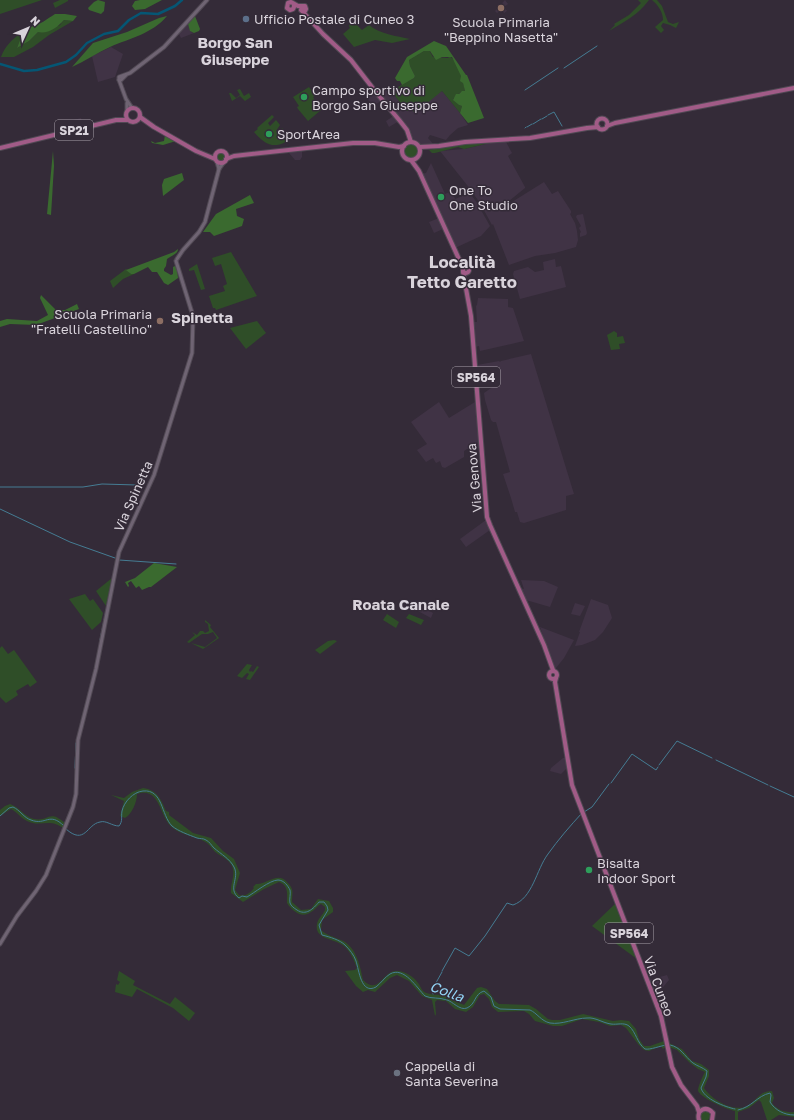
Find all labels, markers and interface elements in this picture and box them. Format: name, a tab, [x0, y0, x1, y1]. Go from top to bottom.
marker: Scuola Primaria "Beppino Nasetta"	[496, 3, 506, 13]
north arrow	[8, 8, 48, 48]
place label: Ufficio Postale di Cuneo 3	[254, 11, 414, 27]
text: N	[28, 13, 43, 28]
marker: Ufficio Postale di Cuneo 3	[241, 14, 251, 24]
place label: Scuola Primaria "Beppino Nasetta"	[444, 14, 558, 45]
district label: Borgo San Giuseppe	[197, 33, 273, 68]
place label: Campo sportivo di Borgo San Giuseppe	[312, 82, 438, 113]
marker: Campo sportivo di Borgo San Giuseppe	[299, 92, 309, 102]
road number: SP21	[55, 120, 93, 140]
place label: SportArea	[277, 126, 340, 142]
marker: SportArea	[264, 129, 274, 139]
place label: One To One Studio	[449, 182, 518, 213]
marker: One To One Studio	[436, 192, 446, 202]
district label: Località Tetto Garetto	[407, 251, 517, 292]
place label: Scuola Primaria "Fratelli Castellino"	[31, 306, 152, 337]
district label: Spinetta	[171, 308, 233, 326]
marker: Scuola Primaria "Fratelli Castellino"	[155, 316, 165, 326]
road number: SP564	[452, 367, 500, 387]
street label: Via Genova	[463, 443, 485, 513]
street label: Via Spinetta	[110, 458, 156, 534]
district label: Roata Canale	[352, 595, 450, 613]
place label: Bisalta Indoor Sport	[597, 855, 676, 886]
marker: Bisalta Indoor Sport	[584, 865, 594, 875]
road number: SP564	[605, 923, 653, 943]
street label: Via Cuneo	[641, 954, 677, 1018]
water label: Colla	[428, 977, 467, 1005]
place label: Cappella di Santa Severina	[405, 1058, 498, 1089]
marker: Cappella di Santa Severina	[392, 1068, 402, 1078]

